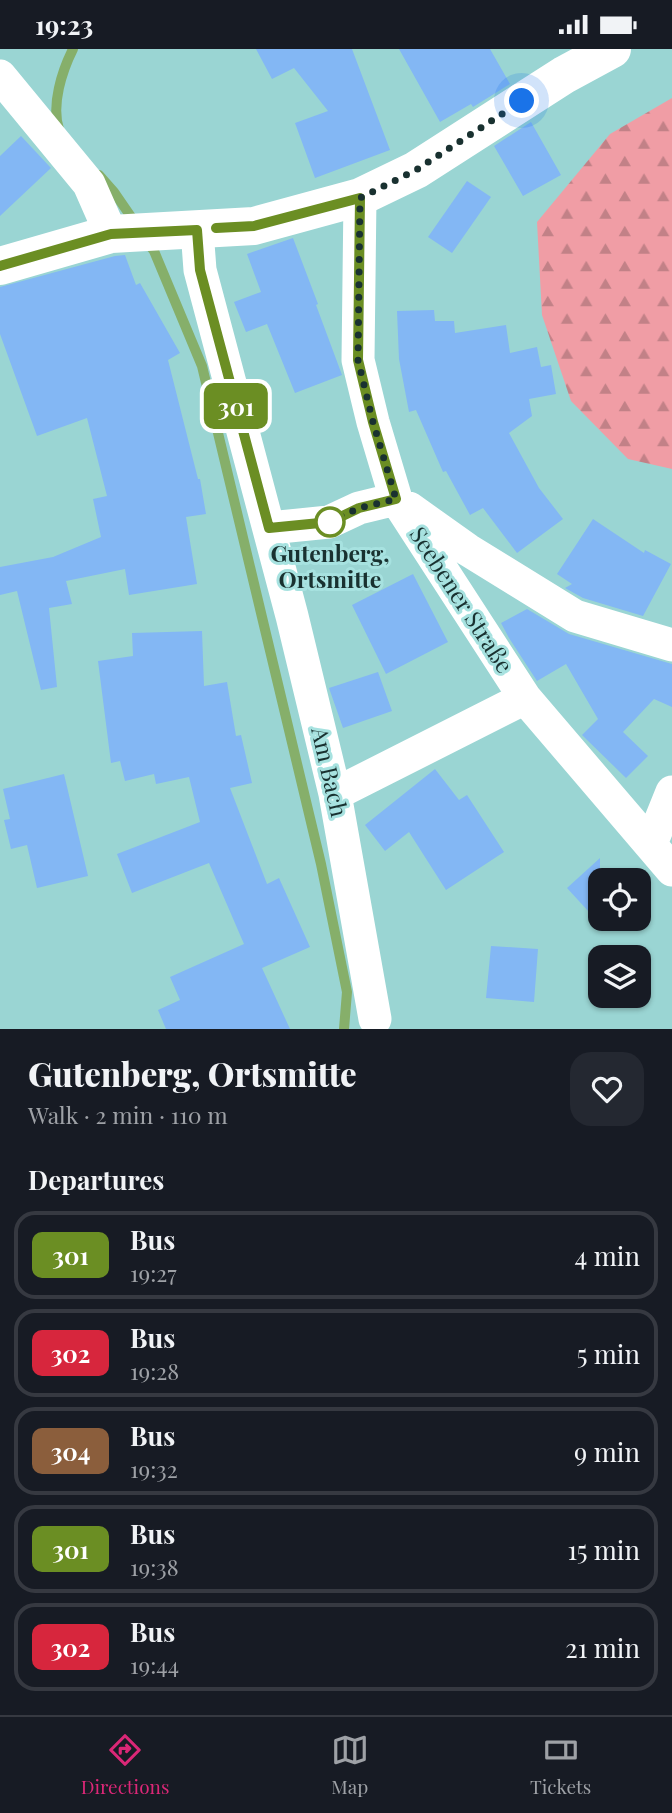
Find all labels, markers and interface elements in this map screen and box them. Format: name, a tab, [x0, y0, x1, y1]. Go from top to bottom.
text: 19:23	[35, 7, 93, 42]
your location	[504, 83, 539, 118]
line badge: 301	[196, 383, 276, 429]
text: 301	[218, 390, 254, 422]
marker: Gutenberg, Ortsmitte	[315, 507, 345, 537]
street label: Seebener Straße	[403, 520, 521, 678]
place label: Gutenberg, Ortsmitte	[270, 537, 390, 594]
street label: Am Bach	[305, 723, 356, 820]
map controls	[588, 868, 651, 1008]
button: locate	[588, 868, 651, 931]
button: layers	[588, 945, 651, 1008]
text: Gutenberg, Ortsmitte	[28, 1051, 357, 1095]
button: heart	[570, 1052, 644, 1126]
text: Walk · 2 min · 110 m	[28, 1099, 228, 1130]
text: Departures	[28, 1162, 164, 1197]
text: Bus	[130, 1222, 175, 1257]
text: 4 min	[574, 1238, 640, 1273]
text: 301	[52, 1239, 89, 1271]
text: 19:27	[130, 1257, 177, 1288]
text: Bus	[130, 1320, 175, 1355]
text: 5 min	[577, 1336, 640, 1371]
text: 302	[51, 1337, 90, 1369]
text: 19:28	[130, 1355, 179, 1386]
text: Bus	[130, 1418, 175, 1453]
text: 9 min	[574, 1434, 640, 1469]
text: 304	[51, 1435, 90, 1467]
text: 19:32	[130, 1453, 178, 1484]
text: Bus	[130, 1516, 175, 1551]
text: 15 min	[568, 1532, 640, 1567]
text: 301	[52, 1533, 89, 1565]
text: 19:38	[130, 1551, 179, 1582]
text: Bus	[130, 1614, 175, 1649]
text: 21 min	[565, 1630, 640, 1665]
text: 302	[51, 1631, 90, 1663]
text: 19:44	[130, 1649, 179, 1680]
tab: Directions	[81, 1731, 169, 1799]
tab: Map	[331, 1731, 369, 1799]
tab: Tickets	[530, 1731, 591, 1799]

